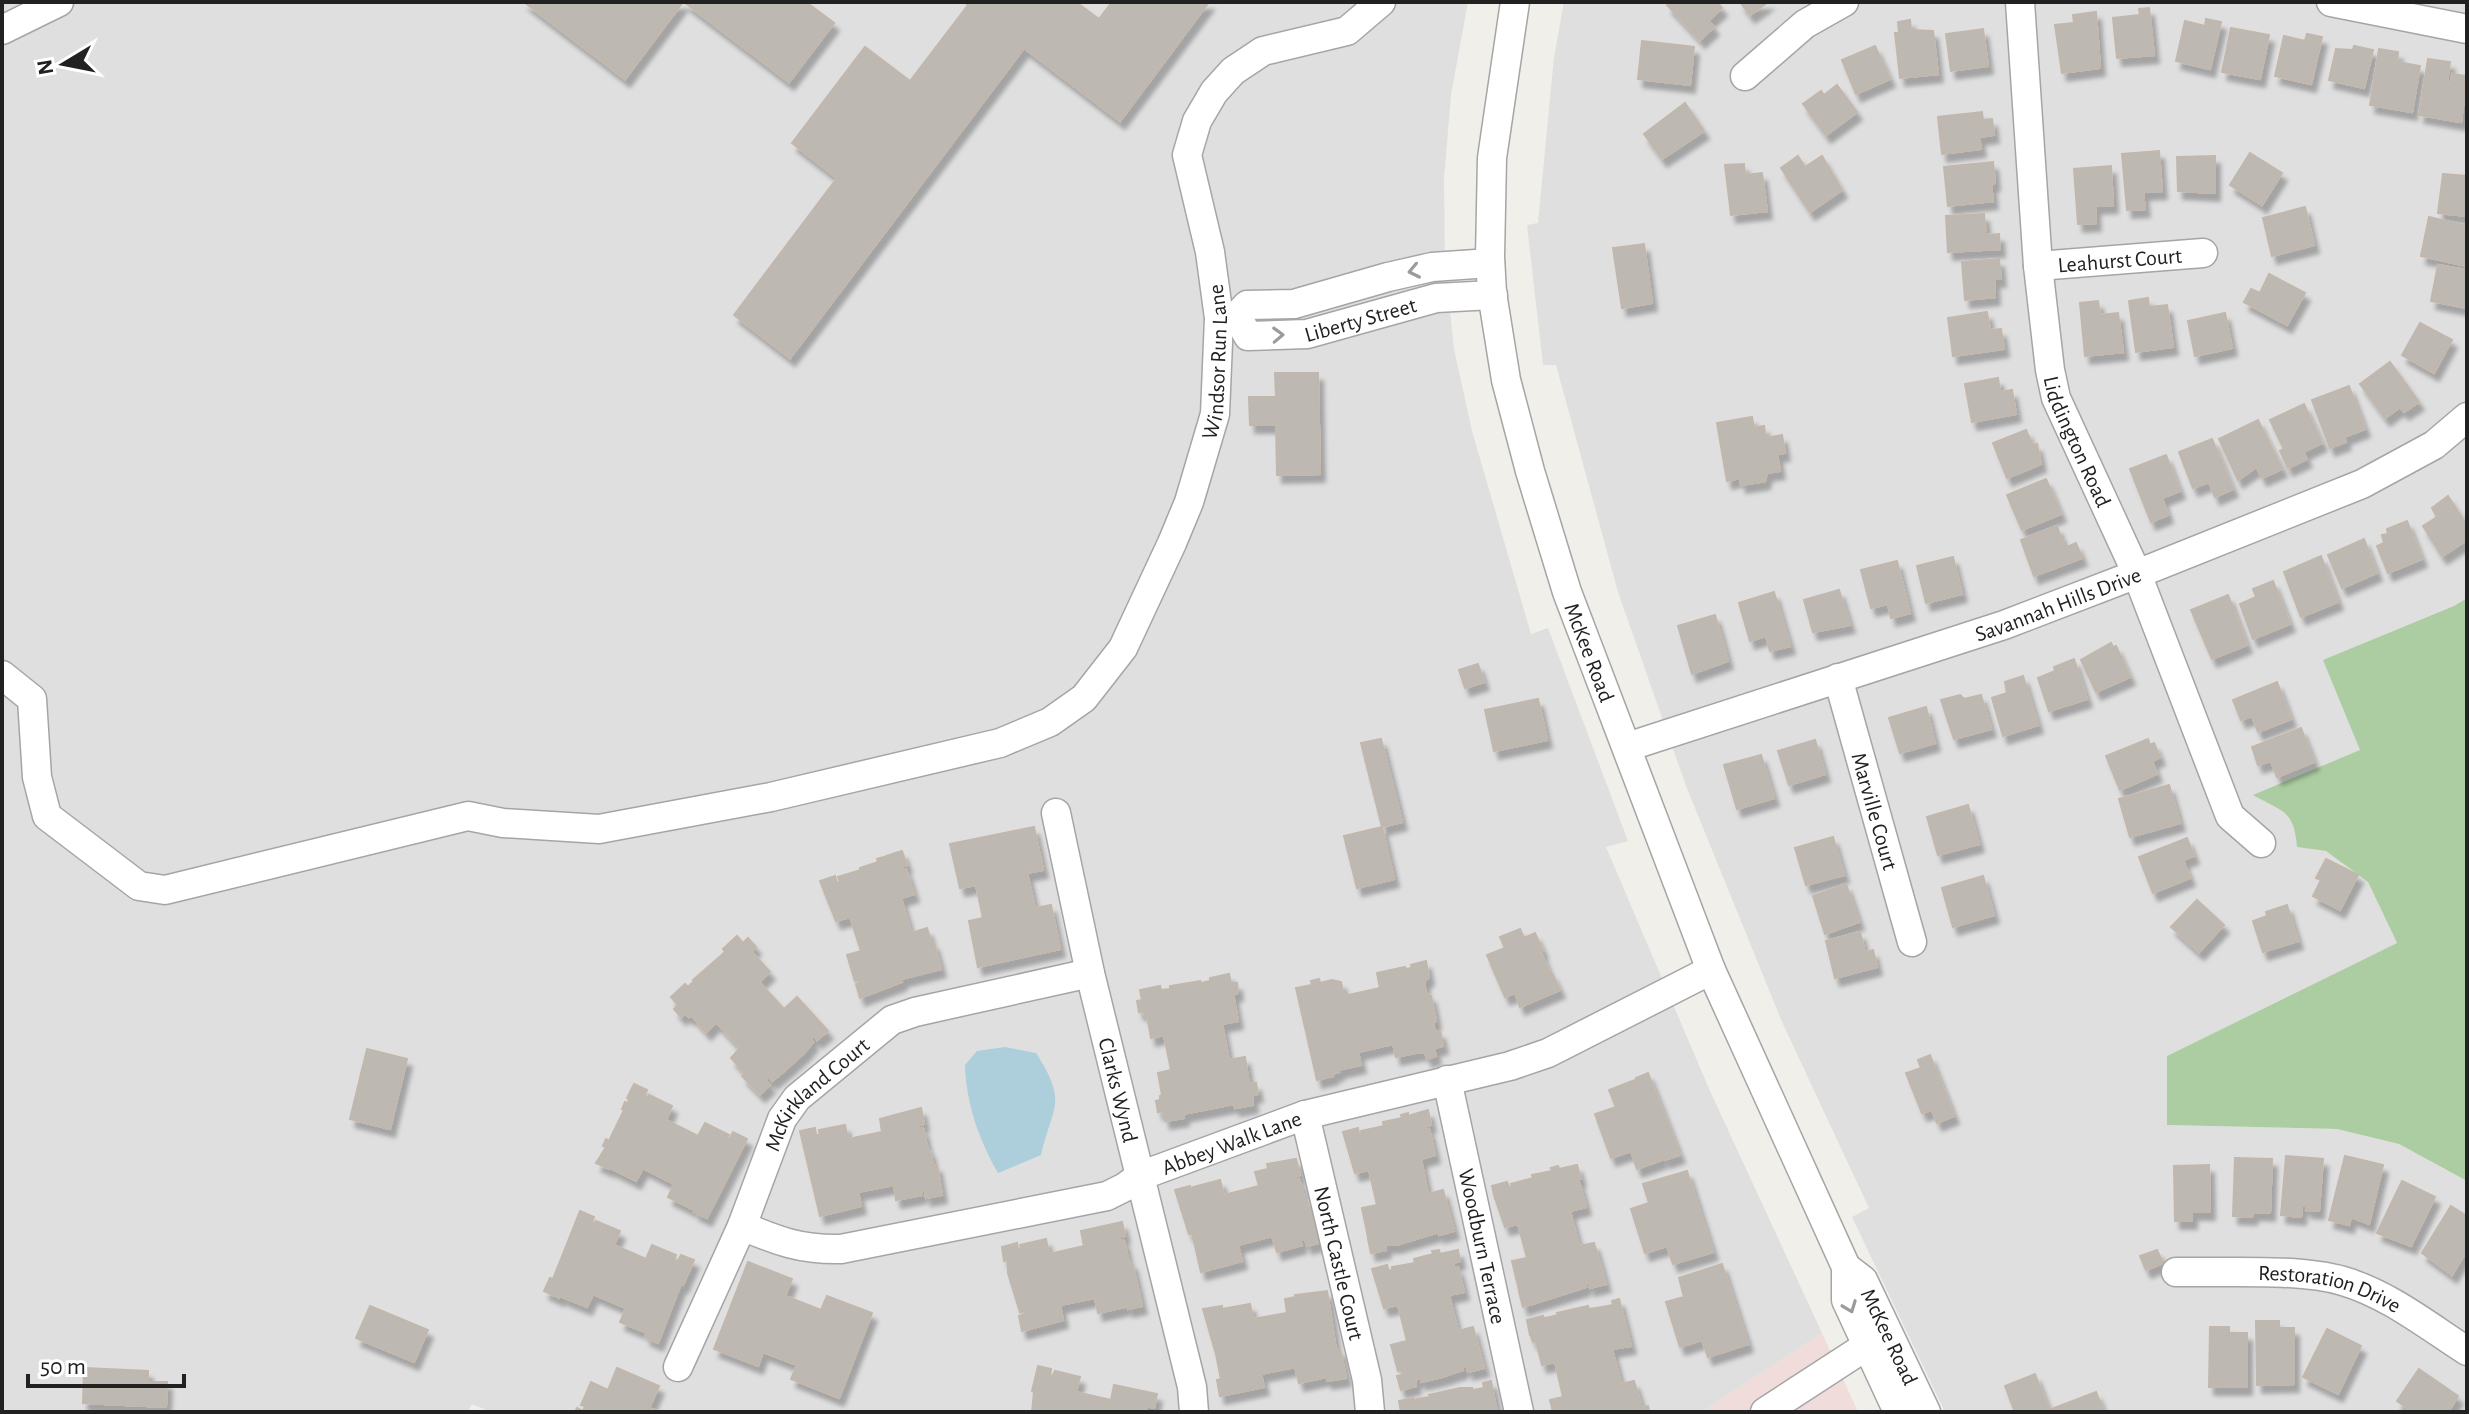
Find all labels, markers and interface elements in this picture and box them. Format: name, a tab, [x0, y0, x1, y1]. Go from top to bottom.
north arrow	[24, 24, 104, 104]
text: N	[33, 58, 57, 77]
street label: Leahurst Court	[2057, 245, 2183, 276]
one-way arrow	[1407, 262, 1421, 279]
street label: Windsor Run Lane	[1198, 283, 1231, 442]
street label: Liberty Street	[1302, 294, 1419, 346]
one-way arrow	[1272, 326, 1285, 343]
street label: Liddington Road	[2040, 374, 2115, 511]
street label: Savannah Hills Drive	[1972, 564, 2144, 646]
street label: McKee Road	[1560, 600, 1618, 705]
street label: Marville Court	[1847, 750, 1901, 872]
street label: McKirkland Court	[761, 1034, 874, 1154]
street label: Clarks Wynd	[1094, 1036, 1141, 1145]
street label: Abbey Walk Lane	[1159, 1107, 1304, 1179]
street label: Woodburn Terrace	[1455, 1167, 1510, 1326]
street label: North Castle Court	[1310, 1184, 1367, 1342]
street label: Restoration Drive	[2258, 1262, 2404, 1317]
street label: McKee Road	[1857, 1285, 1921, 1389]
one-way arrow	[1841, 1299, 1857, 1313]
scale bar	[28, 1338, 184, 1388]
text: 50 m	[40, 1355, 86, 1379]

